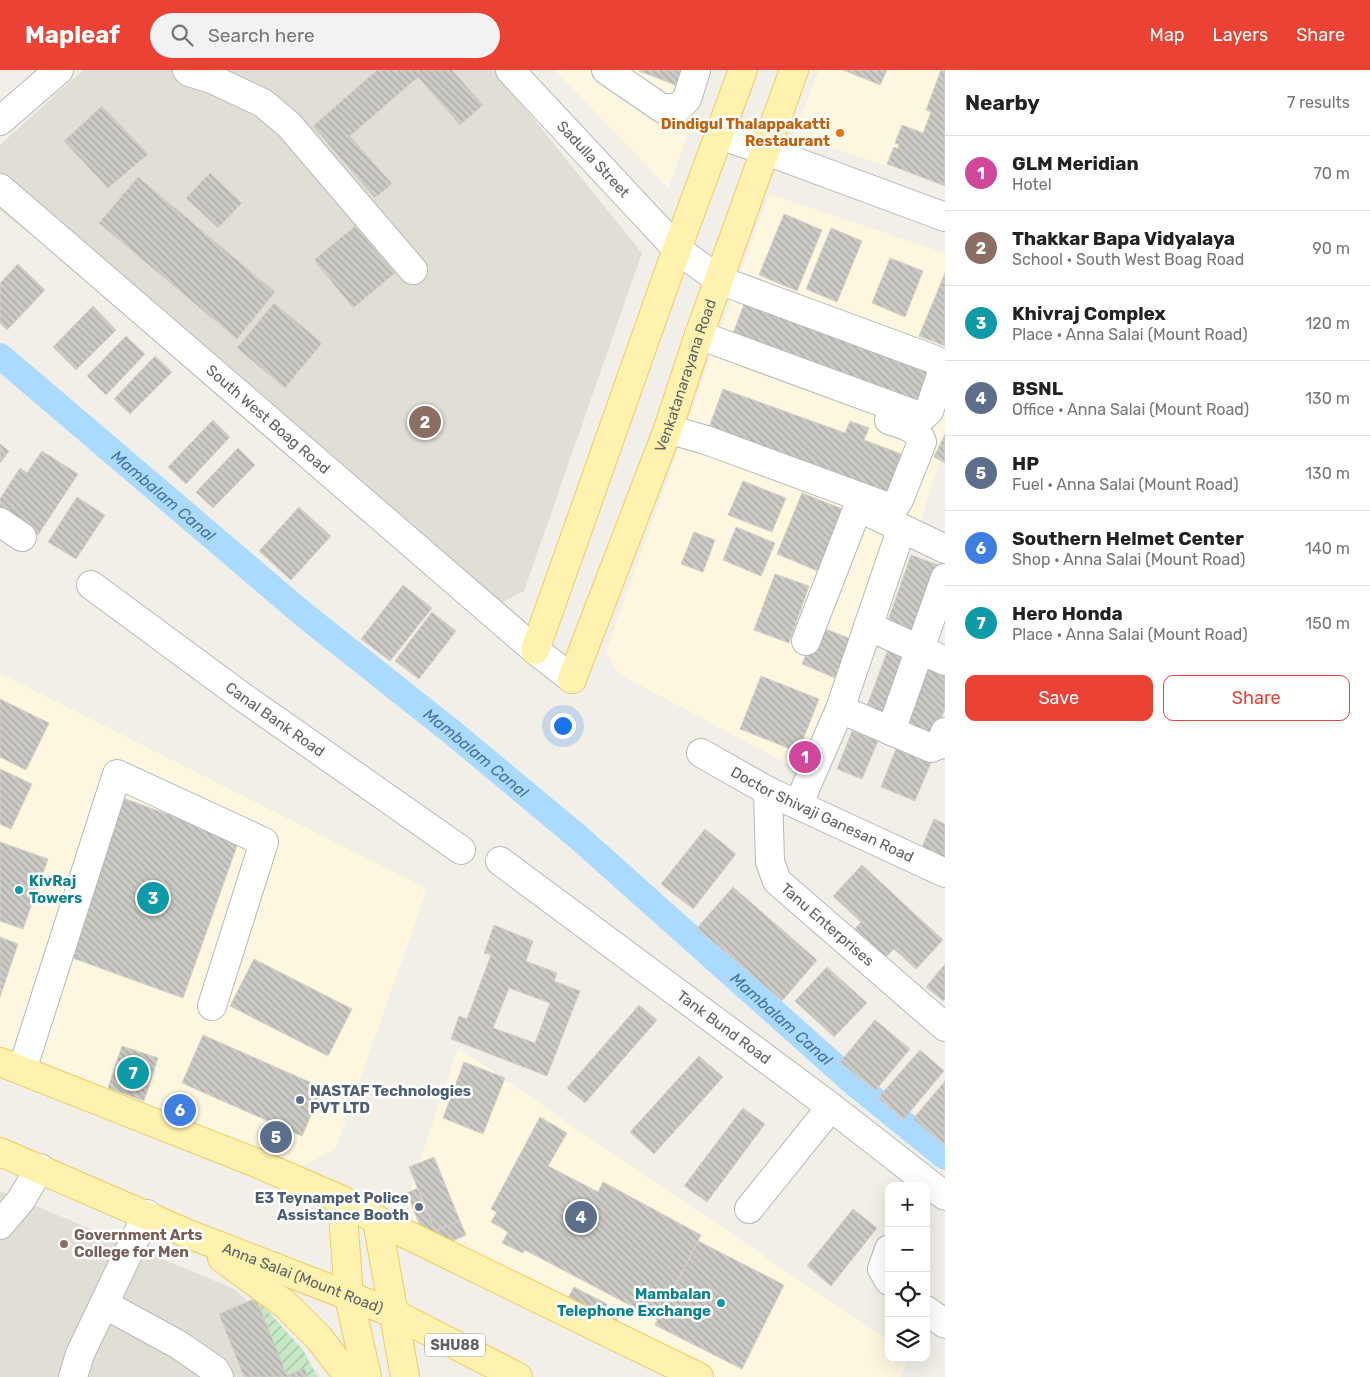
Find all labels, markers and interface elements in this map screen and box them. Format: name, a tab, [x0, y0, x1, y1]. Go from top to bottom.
search box	[150, 13, 500, 58]
text: Mapleaf	[25, 21, 120, 49]
icon: search	[168, 21, 196, 49]
text: Search here	[208, 24, 315, 47]
text: Map	[1150, 24, 1185, 46]
text: Layers	[1213, 24, 1268, 46]
text: Share	[1296, 24, 1345, 46]
text: Nearby	[965, 90, 1040, 115]
text: 7 results	[1287, 93, 1350, 112]
place label: Dindigul Thalappakatti Restaurant	[661, 115, 830, 150]
street label: Sadulla Street	[553, 117, 633, 201]
marker: Dindigul Thalappakatti Restaurant	[834, 127, 846, 139]
text: GLM Meridian	[1012, 152, 1139, 175]
text: 1	[977, 164, 985, 183]
text: 70 m	[1313, 164, 1350, 183]
text: Hotel	[1012, 175, 1052, 194]
text: Thakkar Bapa Vidyalaya	[1012, 227, 1235, 250]
text: 2	[976, 239, 986, 258]
text: 90 m	[1312, 239, 1350, 258]
text: School · South West Boag Road	[1012, 250, 1244, 269]
street label: Venkatanarayana Road	[651, 297, 720, 455]
text: Khivraj Complex	[1012, 302, 1166, 325]
text: 3	[976, 314, 986, 333]
text: 120 m	[1305, 314, 1350, 333]
text: Place · Anna Salai (Mount Road)	[1012, 325, 1248, 344]
street label: South West Boag Road	[202, 361, 334, 478]
text: BSNL	[1012, 377, 1063, 400]
text: 4	[976, 389, 986, 408]
text: 130 m	[1305, 389, 1350, 408]
text: Office · Anna Salai (Mount Road)	[1012, 400, 1249, 419]
pin: 2	[409, 403, 441, 441]
water label: Mambalam Canal	[108, 446, 220, 546]
text: HP	[1012, 452, 1039, 475]
text: 5	[976, 464, 986, 483]
text: 130 m	[1305, 464, 1350, 483]
text: Fuel · Anna Salai (Mount Road)	[1012, 475, 1239, 494]
text: Southern Helmet Center	[1012, 527, 1244, 550]
text: 6	[976, 539, 986, 558]
text: 140 m	[1305, 539, 1350, 558]
text: Shop · Anna Salai (Mount Road)	[1012, 550, 1245, 569]
text: Hero Honda	[1012, 602, 1123, 625]
text: 7	[976, 614, 986, 633]
text: 150 m	[1305, 614, 1350, 633]
text: Place · Anna Salai (Mount Road)	[1012, 625, 1248, 644]
button: Save	[965, 675, 1153, 721]
button: Share	[1163, 675, 1350, 721]
street label: Canal Bank Road	[222, 678, 328, 761]
water label: Mambalam Canal	[420, 705, 533, 802]
your location	[550, 713, 576, 739]
pin: 1	[789, 738, 821, 776]
street label: Doctor Shivaji Ganesan Road	[728, 763, 916, 866]
place label: KivRaj Towers	[29, 872, 82, 907]
pin: 3	[137, 879, 169, 917]
street label: Tanu Enterprises	[777, 879, 878, 970]
marker: KivRaj Towers	[13, 884, 25, 896]
water label: Mambalam Canal	[727, 969, 837, 1070]
street label: Tank Bund Road	[673, 987, 774, 1068]
pin: 7	[117, 1054, 149, 1092]
place label: NASTAF Technologies PVT LTD	[310, 1082, 471, 1117]
pin: 6	[164, 1091, 196, 1129]
marker: NASTAF Technologies PVT LTD	[294, 1094, 306, 1106]
pin: 5	[260, 1118, 292, 1156]
map controls	[885, 1182, 930, 1362]
button: +	[885, 1182, 930, 1227]
place label: E3 Teynampet Police Assistance Booth	[255, 1189, 409, 1224]
pin: 4	[565, 1198, 597, 1236]
marker: E3 Teynampet Police Assistance Booth	[413, 1201, 425, 1213]
place label: Government Arts College for Men	[74, 1226, 203, 1261]
button: −	[885, 1227, 930, 1272]
marker: Government Arts College for Men	[58, 1238, 70, 1250]
street label: Anna Salai (Mount Road)	[220, 1239, 386, 1317]
button: locate	[885, 1272, 930, 1317]
place label: Mambalan Telephone Exchange	[557, 1285, 711, 1320]
marker: Mambalan Telephone Exchange	[715, 1297, 727, 1309]
button: layers	[885, 1317, 930, 1362]
road number: SHU88	[425, 1334, 485, 1356]

